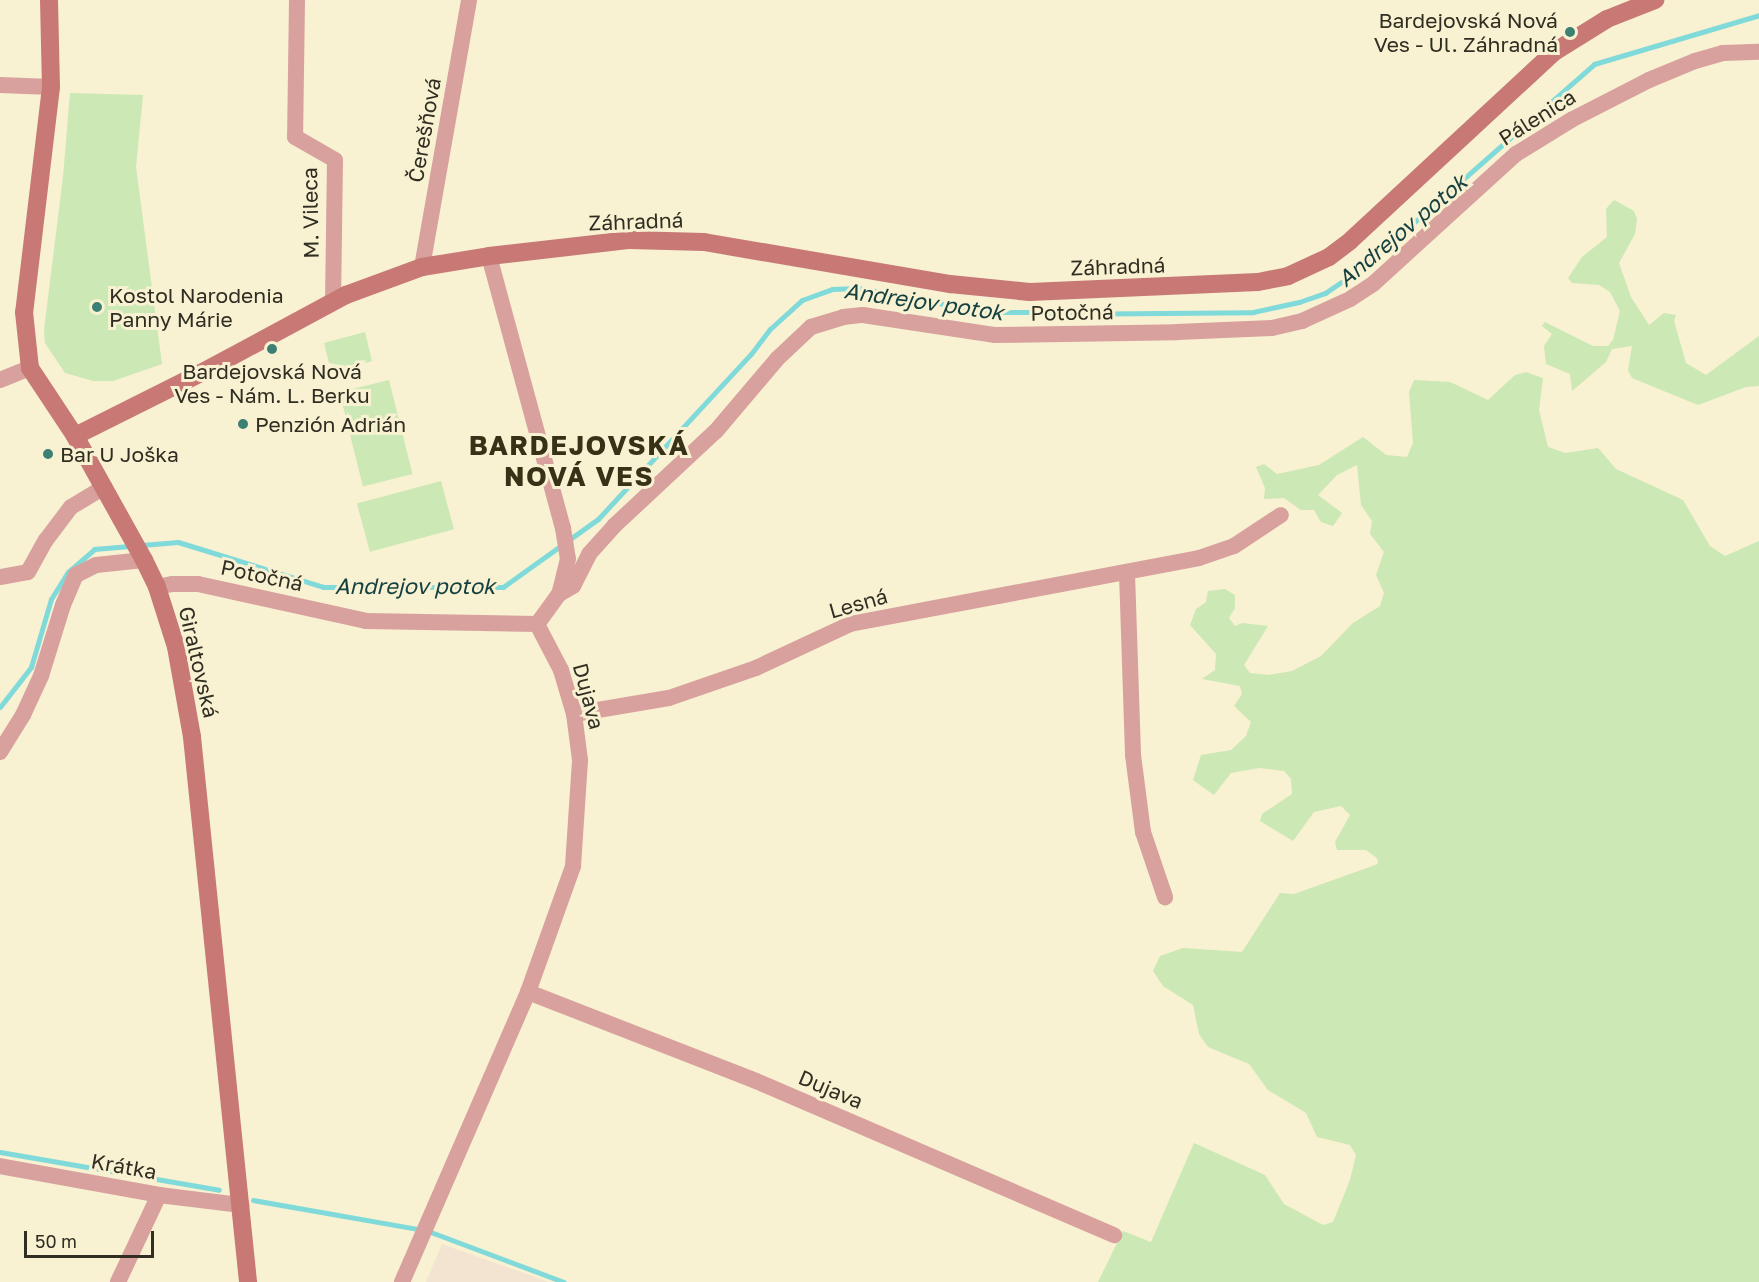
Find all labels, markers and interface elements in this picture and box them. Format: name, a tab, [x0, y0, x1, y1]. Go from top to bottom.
place label: Bardejovská Nová Ves - Ul. Záhradná	[1374, 7, 1558, 57]
marker: Bardejovská Nová Ves - Ul. Záhradná	[1563, 25, 1577, 39]
street label: Čerešňová	[402, 76, 446, 184]
street label: Pálenica	[1494, 84, 1580, 150]
street label: M. Vileca	[297, 167, 323, 259]
water label: Andrejov potok	[1332, 168, 1472, 292]
street label: Záhradná	[588, 207, 684, 235]
street label: Záhradná	[1070, 252, 1166, 280]
water label: Andrejov potok	[843, 277, 1005, 325]
place label: Kostol Narodenia Panny Márie	[109, 282, 284, 332]
street label: Potočná	[1030, 299, 1114, 325]
marker: Kostol Narodenia Panny Márie	[90, 300, 104, 314]
marker: Bardejovská Nová Ves - Nám. L. Berku	[265, 342, 279, 356]
place label: Bardejovská Nová Ves - Nám. L. Berku	[174, 358, 370, 408]
place label: Penzión Adrián	[255, 411, 406, 437]
marker: Penzión Adrián	[236, 417, 250, 431]
district label: BARDEJOVSKÁ NOVÁ VES	[469, 429, 689, 492]
place label: Bar U Joška	[60, 441, 179, 467]
marker: Bar U Joška	[41, 447, 55, 461]
street label: Potočná	[219, 554, 305, 596]
water label: Andrejov potok	[335, 573, 495, 599]
street label: Lesná	[826, 583, 890, 623]
street label: Giraltovská	[174, 604, 224, 720]
street label: Dujava	[568, 660, 610, 732]
street label: Dujava	[795, 1064, 867, 1114]
street label: Krátka	[89, 1148, 159, 1184]
scale bar	[27, 1219, 158, 1257]
text: 50 m	[35, 1230, 77, 1252]

